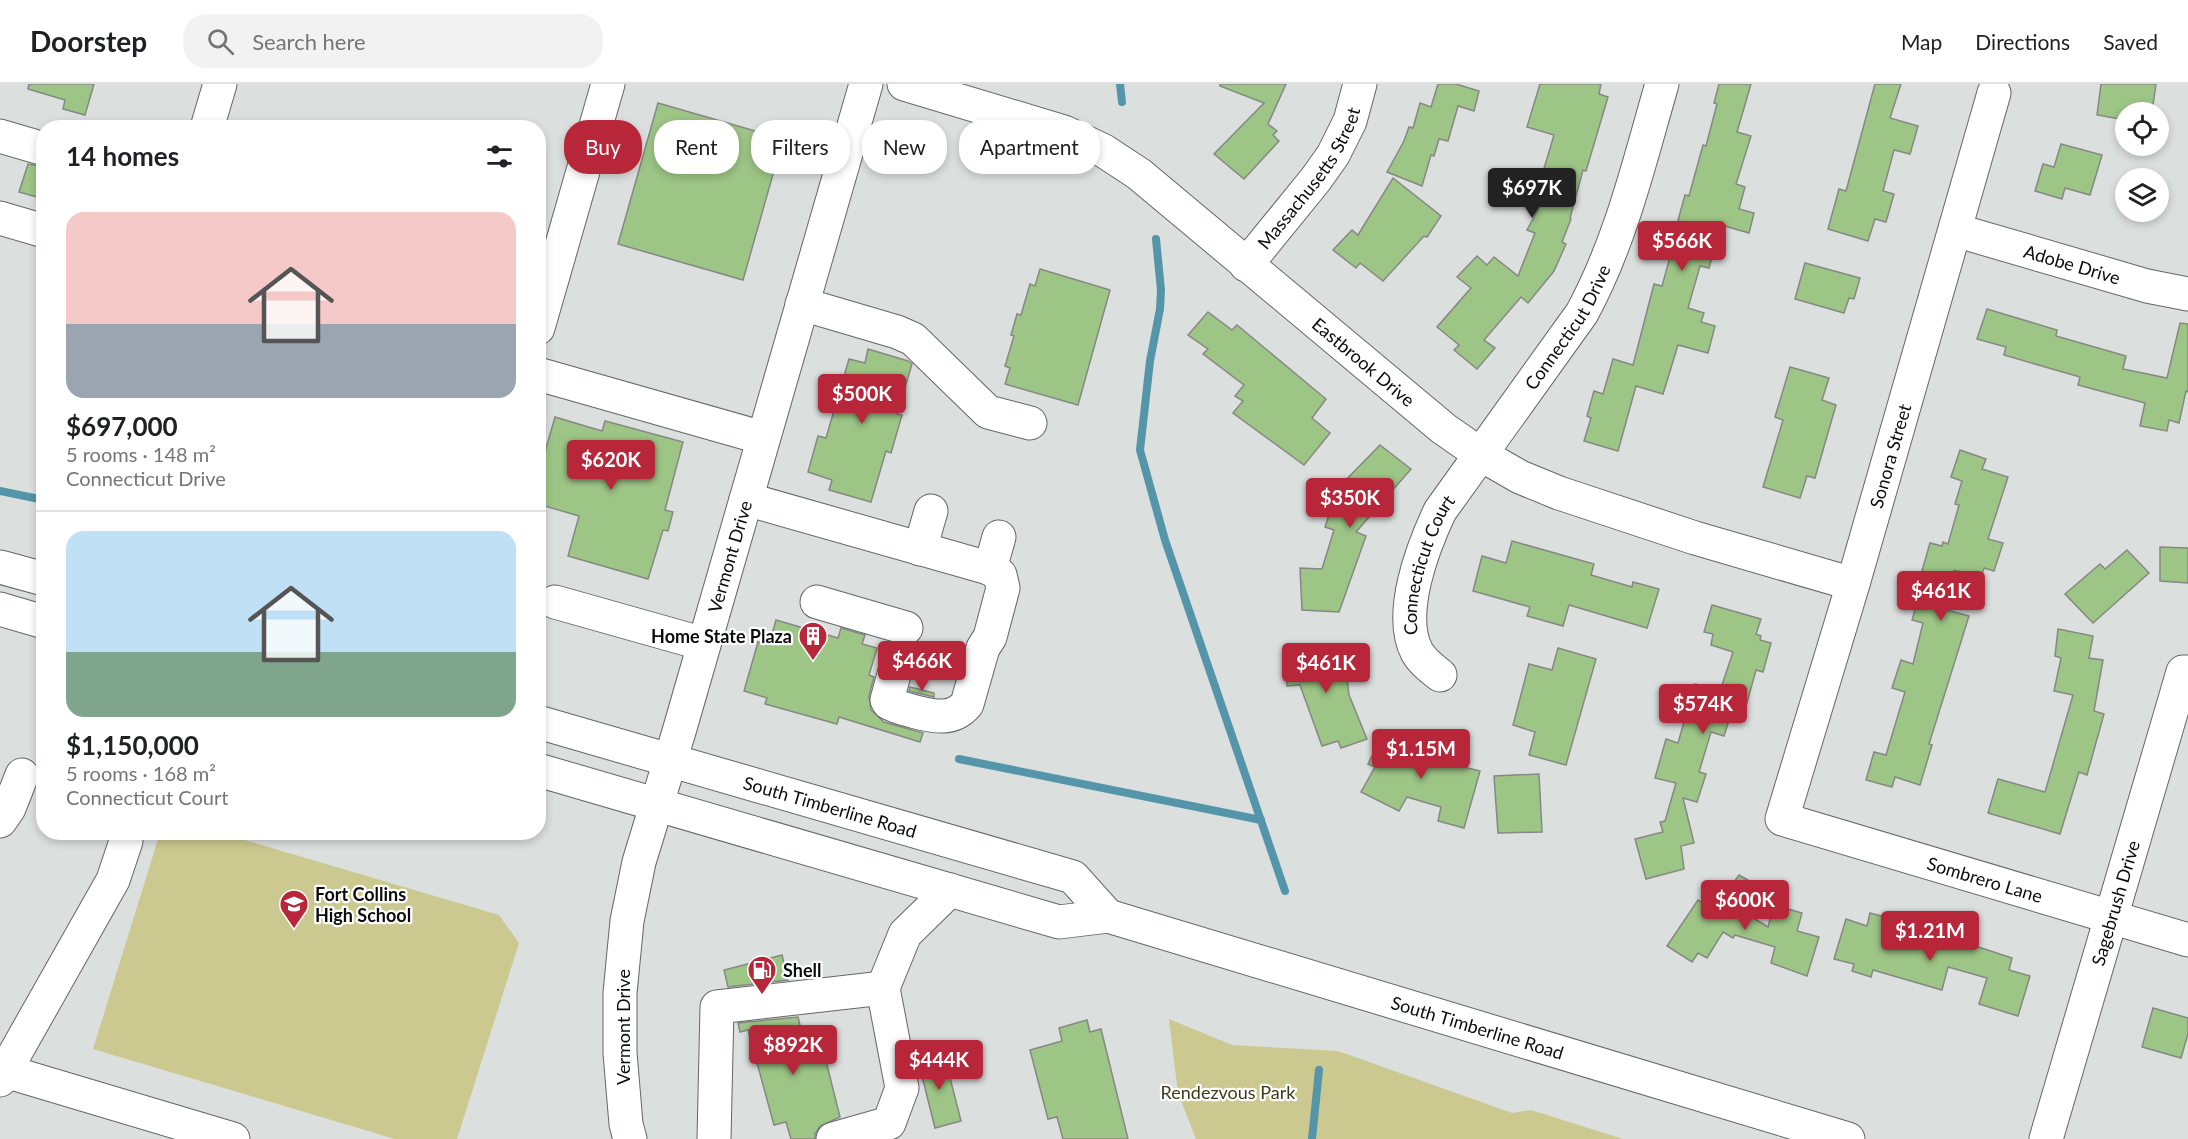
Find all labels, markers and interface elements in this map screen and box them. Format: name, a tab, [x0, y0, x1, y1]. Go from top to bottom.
search box	[183, 14, 603, 68]
text: Doorstep	[30, 24, 147, 58]
icon: search	[204, 25, 237, 58]
text: Search here	[252, 28, 366, 55]
text: Map	[1901, 29, 1942, 54]
text: Directions	[1975, 29, 2070, 54]
text: Saved	[2103, 29, 2158, 54]
map controls	[2115, 102, 2169, 222]
button: locate	[2115, 102, 2169, 156]
street label: Massachusetts Street	[1253, 104, 1364, 253]
chip: Buy	[564, 120, 642, 174]
chip: Rent	[654, 120, 739, 174]
chip: Filters	[751, 120, 850, 174]
chip: New	[862, 120, 947, 174]
chip: Apartment	[959, 120, 1100, 174]
text: 14 homes	[66, 140, 179, 172]
icon: filters	[483, 140, 516, 173]
pin: $697K	[1490, 168, 1574, 219]
button: layers	[2115, 168, 2169, 222]
text: $697K	[1502, 175, 1562, 199]
pin: $566K	[1640, 221, 1724, 272]
text: $566K	[1652, 228, 1712, 252]
street label: Adobe Drive	[2021, 240, 2123, 289]
icon: home	[237, 251, 345, 359]
street label: Connecticut Drive	[1520, 261, 1615, 394]
street label: Eastbrook Drive	[1308, 313, 1419, 411]
pin: $500K	[820, 374, 904, 425]
text: $500K	[832, 381, 892, 405]
street label: Sonora Street	[1865, 401, 1916, 511]
text: $697,000	[66, 410, 178, 442]
pin: $620K	[569, 440, 653, 491]
text: 5 rooms · 148 m²	[66, 442, 216, 466]
text: $620K	[581, 447, 641, 471]
text: Connecticut Drive	[66, 466, 226, 490]
pin: $350K	[1308, 478, 1392, 529]
text: $350K	[1320, 485, 1380, 509]
street label: Connecticut Court	[1399, 490, 1459, 636]
street label: Vermont Drive	[703, 498, 756, 615]
icon: home	[237, 570, 345, 678]
pin: $461K	[1899, 571, 1983, 622]
text: $461K	[1911, 578, 1971, 602]
building icon: Home State Plaza	[797, 620, 829, 662]
place label: Home State Plaza	[651, 625, 792, 647]
pin: $466K	[880, 641, 964, 692]
pin: $461K	[1284, 643, 1368, 694]
text: $466K	[892, 648, 952, 672]
text: $461K	[1296, 650, 1356, 674]
pin: $574K	[1661, 684, 1745, 735]
text: $574K	[1673, 691, 1733, 715]
text: $1,150,000	[66, 729, 199, 761]
pin: $1.15M	[1372, 729, 1470, 780]
text: $1.15M	[1386, 736, 1456, 760]
text: 5 rooms · 168 m²	[66, 761, 216, 785]
street label: South Timberline Road	[741, 771, 919, 842]
text: Connecticut Court	[66, 785, 228, 809]
street label: Sagebrush Drive	[2086, 838, 2144, 968]
street label: Sombrero Lane	[1925, 852, 2045, 907]
pin: $600K	[1703, 880, 1787, 931]
place label: Fort Collins High School	[315, 883, 411, 926]
text: $600K	[1715, 887, 1775, 911]
school or university icon: Fort Collins High School	[278, 888, 310, 930]
pin: $1.21M	[1881, 911, 1979, 962]
text: $1.21M	[1895, 918, 1965, 942]
fuel station icon: Shell	[746, 954, 778, 996]
place label: Shell	[783, 959, 821, 981]
street label: Vermont Drive	[612, 969, 634, 1085]
street label: South Timberline Road	[1389, 991, 1566, 1064]
pin: $892K	[751, 1025, 835, 1076]
text: $892K	[763, 1032, 823, 1056]
pin: $444K	[897, 1040, 981, 1091]
text: $444K	[909, 1047, 969, 1071]
park label: Rendezvous Park	[1161, 1081, 1296, 1103]

